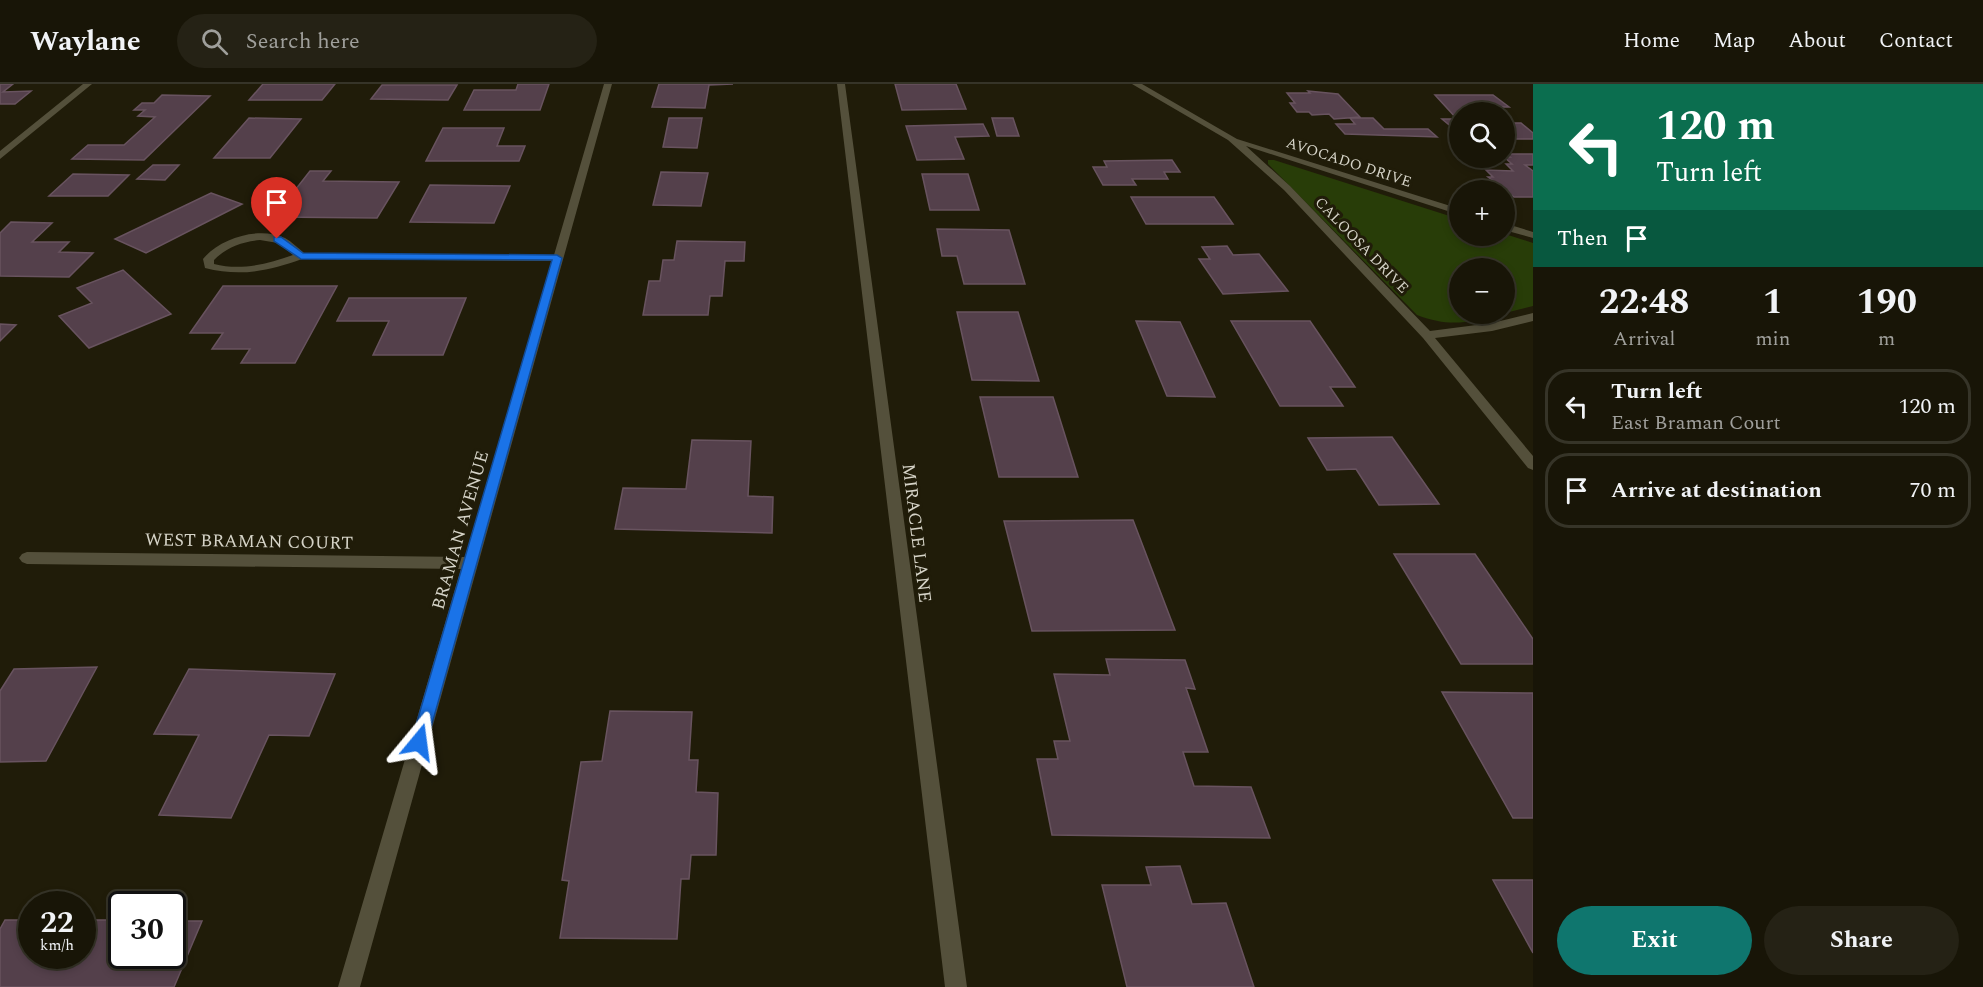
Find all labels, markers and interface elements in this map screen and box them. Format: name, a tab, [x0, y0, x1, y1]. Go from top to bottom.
search box	[177, 14, 597, 68]
text: Waylane	[30, 20, 141, 63]
icon: search	[198, 25, 231, 58]
text: Search here	[246, 25, 360, 58]
text: Home	[1623, 25, 1680, 57]
text: Map	[1713, 25, 1755, 57]
text: About	[1788, 25, 1846, 57]
text: Contact	[1879, 25, 1953, 57]
text: 120 m	[1656, 95, 1775, 158]
map controls	[1449, 102, 1515, 324]
button: search	[1449, 102, 1515, 168]
icon: left	[1557, 108, 1635, 186]
street label: AVOCADO DRIVE	[1283, 131, 1415, 194]
text: Turn left	[1656, 152, 1762, 194]
pin	[251, 177, 302, 239]
button: +	[1449, 180, 1515, 246]
icon: arrive	[260, 186, 293, 219]
street label: CALOOSA DRIVE	[1309, 192, 1414, 299]
text: Then	[1557, 222, 1608, 255]
icon: arrive	[1620, 222, 1653, 255]
button: −	[1449, 258, 1515, 324]
text: 22:48	[1599, 275, 1689, 330]
text: 1	[1763, 275, 1783, 330]
text: 190	[1856, 275, 1917, 330]
text: Arrival	[1613, 324, 1675, 354]
text: min	[1755, 324, 1790, 354]
text: m	[1878, 324, 1895, 354]
text: Turn left	[1611, 375, 1703, 408]
icon: left	[1560, 390, 1593, 423]
text: 120 m	[1899, 390, 1956, 423]
text: East Braman Court	[1611, 408, 1781, 438]
street label: BRAMAN AVENUE	[425, 447, 496, 613]
street label: MIRACLE LANE	[895, 462, 938, 604]
icon: arrive	[1560, 474, 1593, 507]
text: Arrive at destination	[1611, 474, 1822, 507]
text: 70 m	[1910, 474, 1956, 507]
street label: WEST BRAMAN COURT	[145, 526, 353, 557]
position arrow	[387, 710, 451, 774]
speed limit sign: 30	[108, 891, 186, 969]
text: 22	[40, 900, 74, 946]
button: Exit	[1557, 906, 1752, 975]
button: Share	[1764, 906, 1959, 975]
text: km/h	[40, 934, 74, 957]

